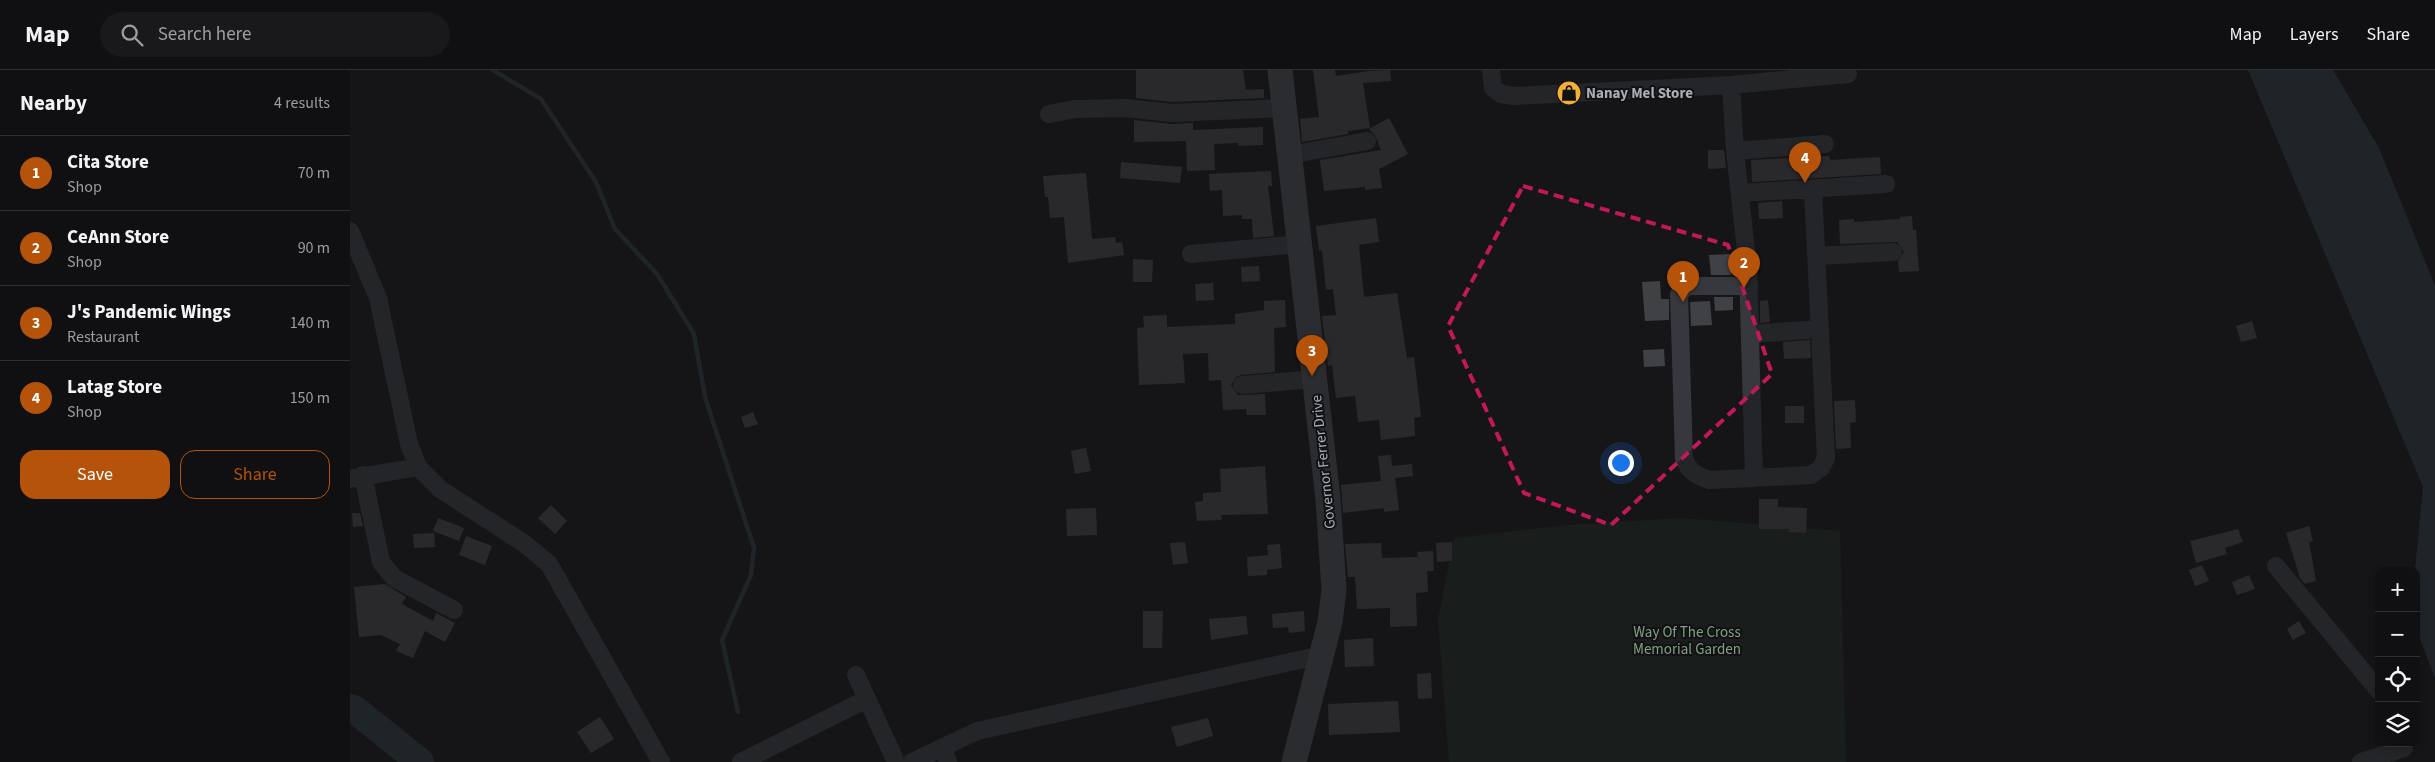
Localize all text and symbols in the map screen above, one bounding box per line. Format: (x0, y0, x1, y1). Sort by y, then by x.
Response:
search box (100, 12, 450, 57)
text: Map (25, 17, 70, 52)
icon: search (118, 21, 146, 49)
text: Search here (158, 21, 251, 48)
text: Map (2230, 22, 2262, 47)
text: Layers (2290, 22, 2339, 47)
text: Share (2367, 22, 2410, 47)
shop icon: Nanay Mel Store (1556, 80, 1582, 106)
place label: Nanay Mel Store (1586, 83, 1693, 104)
text: Nearby (20, 88, 87, 118)
text: 4 results (274, 92, 330, 114)
pin: 4 (1789, 142, 1821, 183)
text: Cita Store (67, 149, 149, 176)
text: 1 (32, 162, 40, 184)
text: 70 m (298, 162, 330, 184)
text: Shop (67, 176, 102, 198)
text: CeAnn Store (67, 224, 169, 251)
text: 2 (32, 237, 40, 259)
text: 90 m (298, 237, 330, 259)
pin: 2 (1728, 247, 1760, 288)
text: Shop (67, 251, 102, 273)
pin: 1 (1667, 261, 1699, 302)
text: J's Pandemic Wings (67, 299, 231, 326)
text: 3 (32, 312, 40, 334)
text: 140 m (290, 312, 330, 334)
text: Restaurant (67, 326, 140, 348)
pin: 3 (1296, 335, 1328, 376)
text: Latag Store (67, 374, 162, 401)
text: 4 (32, 387, 40, 409)
text: 150 m (290, 387, 330, 409)
street label: Governor Ferrer Drive (1306, 394, 1341, 530)
text: Shop (67, 401, 102, 423)
button: Save (20, 450, 170, 499)
button: Share (180, 450, 330, 499)
your location (1608, 450, 1634, 476)
map controls (2375, 567, 2420, 747)
button: + (2375, 567, 2420, 612)
button: − (2375, 612, 2420, 657)
park label: Way Of The Cross Memorial Garden (1633, 622, 1741, 660)
button: locate (2375, 657, 2420, 702)
button: layers (2375, 702, 2420, 747)

